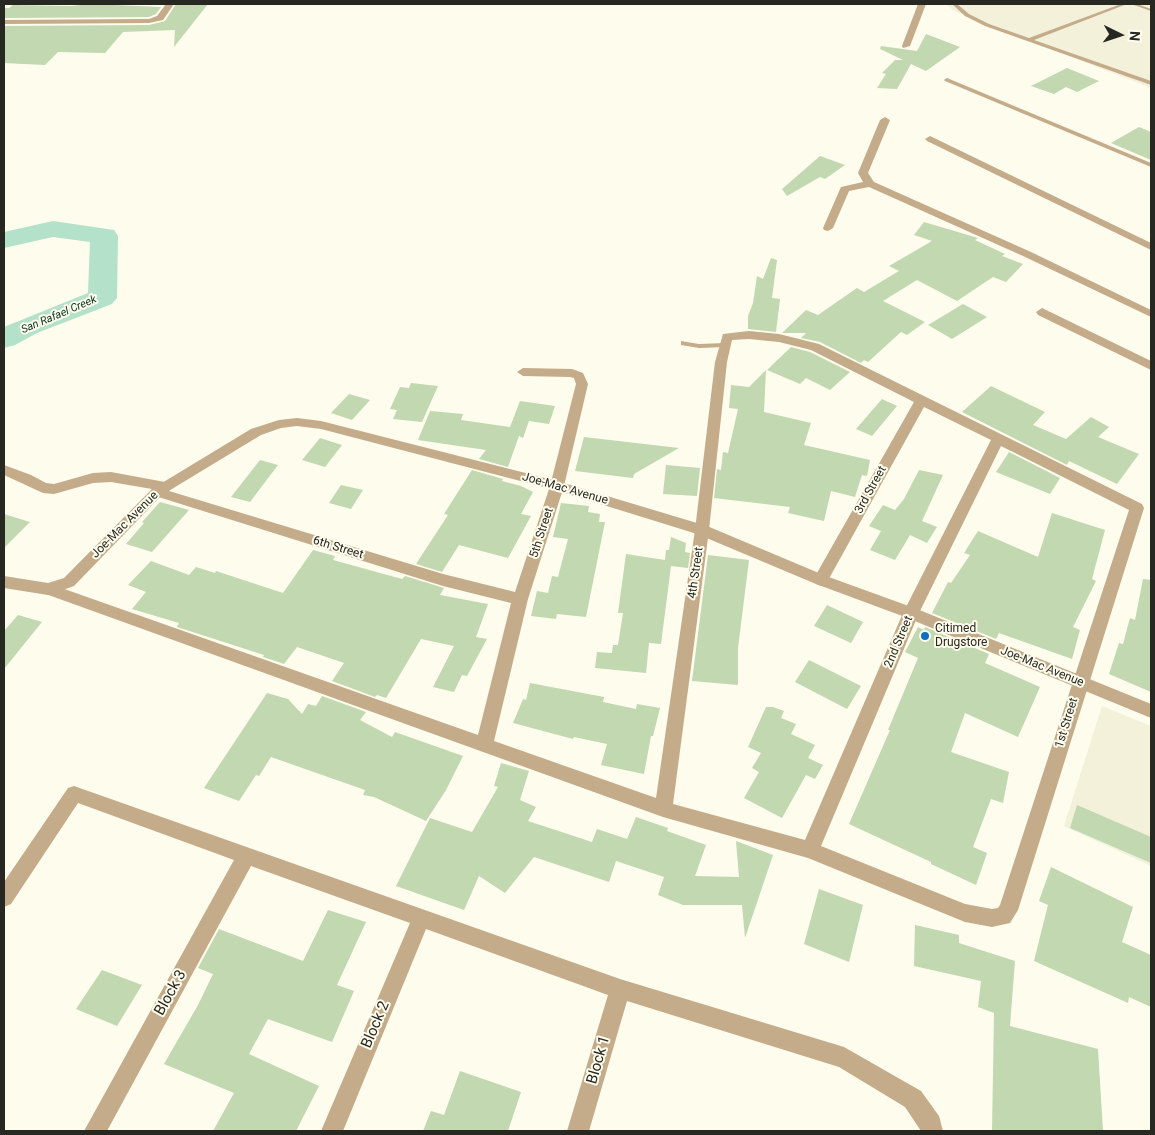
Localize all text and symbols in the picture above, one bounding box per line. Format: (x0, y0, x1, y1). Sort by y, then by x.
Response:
north arrow (1095, 10, 1145, 60)
text: N (1127, 31, 1143, 42)
water label: San Rafael Creek (19, 293, 99, 337)
street label: 3rd Street (852, 464, 890, 516)
street label: Joe-Mac Avenue (520, 470, 610, 508)
street label: Joe-Mac Avenue (89, 489, 161, 561)
street label: 5th Street (527, 506, 557, 560)
street label: 6th Street (311, 534, 365, 562)
street label: 4th Street (685, 546, 707, 600)
street label: 2nd Street (882, 614, 916, 670)
place label: Citimed Drugstore (935, 622, 987, 650)
marker: Citimed Drugstore (919, 630, 931, 642)
street label: Joe-Mac Avenue (998, 644, 1086, 690)
street label: 1st Street (1053, 696, 1081, 750)
street label: Block 3 (151, 967, 191, 1019)
street label: Block 2 (358, 999, 394, 1051)
street label: Block 1 (584, 1034, 614, 1086)

